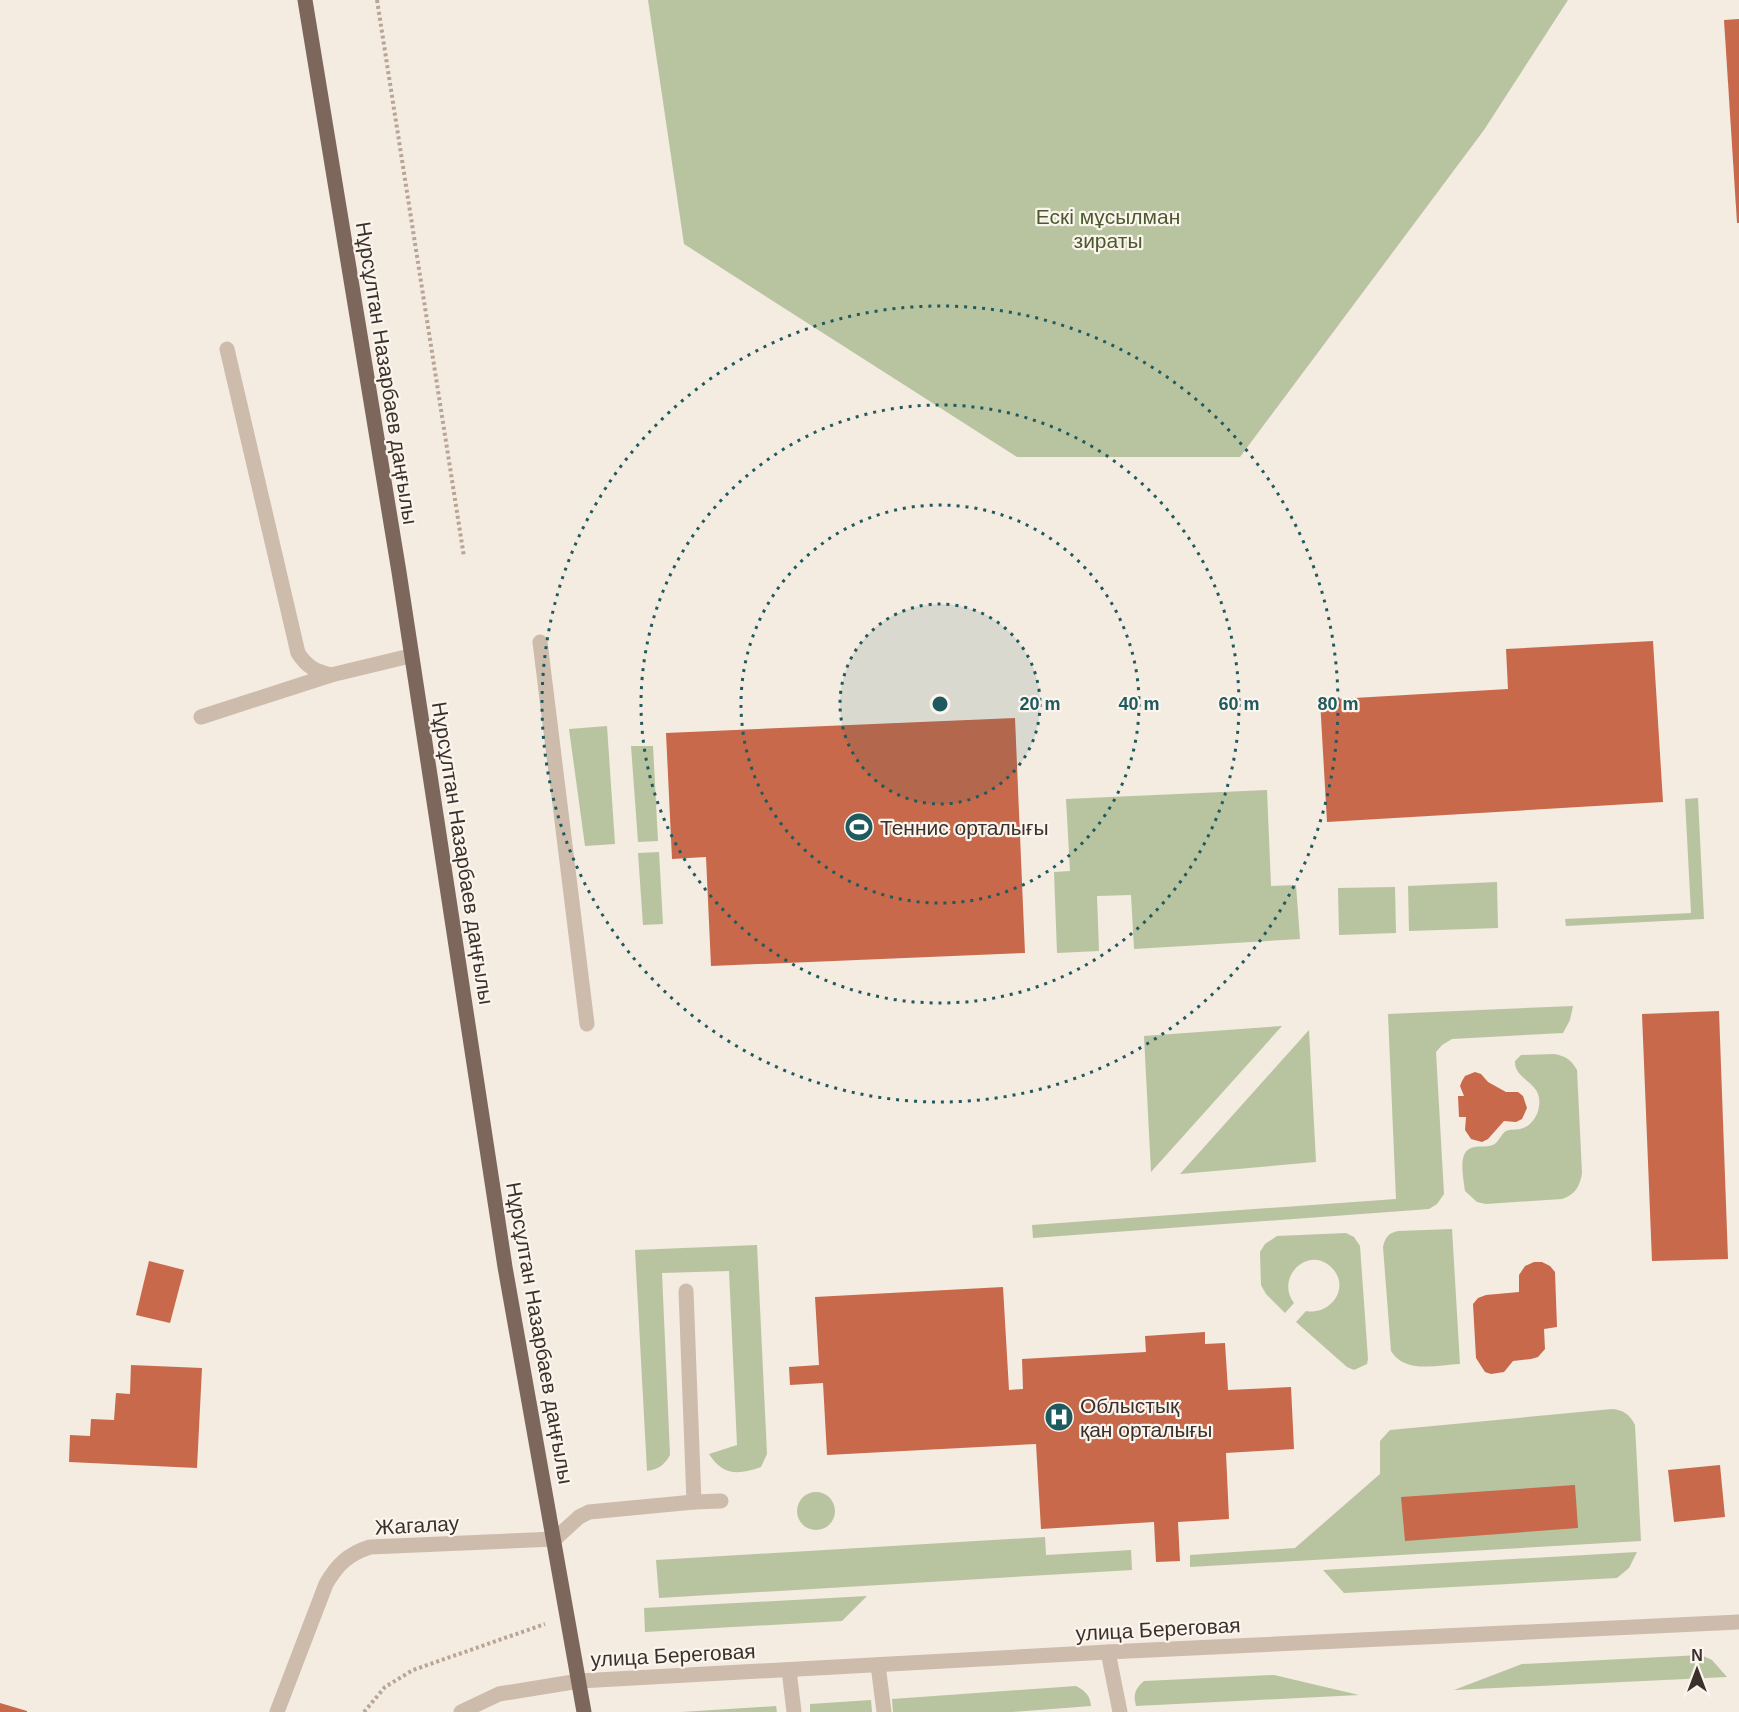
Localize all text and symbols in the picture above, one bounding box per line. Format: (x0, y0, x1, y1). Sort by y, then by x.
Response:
park label: Ескі мұсылман зираты (1036, 205, 1180, 252)
street label: Нұрсұлтан Назарбаев даңғылы (352, 220, 422, 526)
centre of rings (930, 694, 950, 714)
text: 20 m (1019, 694, 1061, 714)
text: 40 m (1118, 694, 1160, 714)
text: 60 m (1218, 694, 1260, 714)
text: 80 m (1317, 694, 1359, 714)
street label: Нұрсұлтан Назарбаев даңғылы (428, 700, 498, 1006)
sports icon: Теннис орталығы (843, 811, 875, 843)
place label: Теннис орталығы (880, 816, 1049, 839)
street label: Нұрсұлтан Назарбаев даңғылы (502, 1180, 578, 1486)
place label: Облыстық қан орталығы (1080, 1394, 1212, 1441)
hospital icon: Облыстық қан орталығы (1043, 1401, 1075, 1433)
street label: Жагалау (374, 1511, 460, 1539)
street label: улица Береговая (1075, 1613, 1241, 1645)
street label: улица Береговая (590, 1639, 756, 1671)
north arrow (1667, 1640, 1727, 1700)
text: N (1691, 1647, 1703, 1664)

